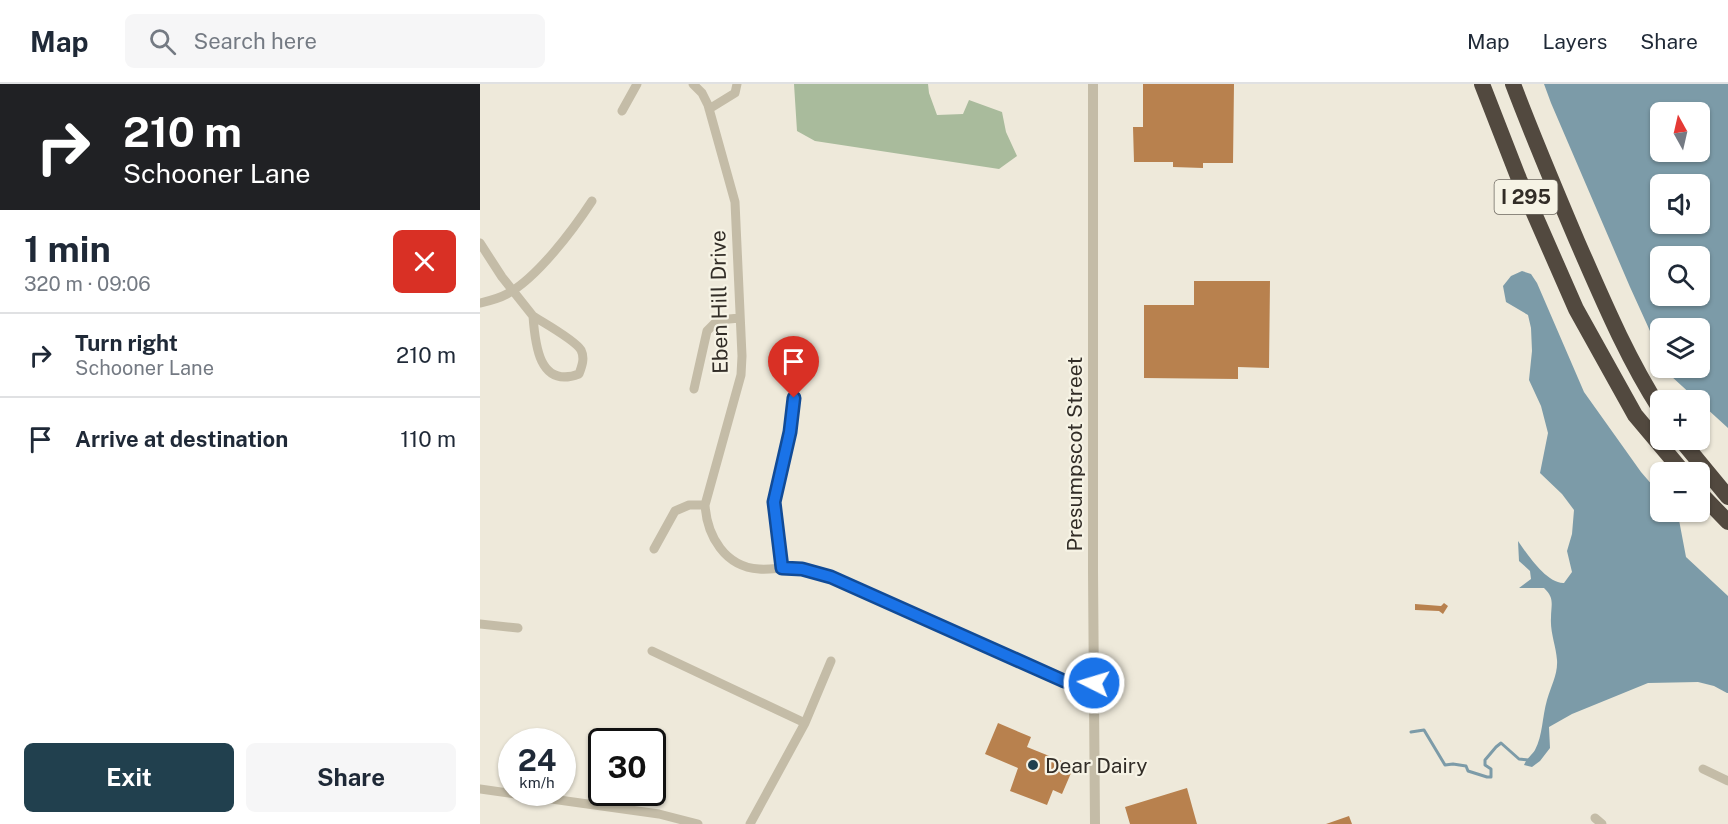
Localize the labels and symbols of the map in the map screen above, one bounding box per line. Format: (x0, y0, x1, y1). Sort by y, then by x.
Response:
north arrow (1650, 102, 1710, 162)
road number: I 295 (1494, 180, 1558, 214)
street label: Eben Hill Drive (705, 230, 733, 374)
pin (768, 336, 819, 398)
street label: Presumpscot Street (1062, 357, 1087, 551)
position arrow (1062, 651, 1126, 715)
speed limit sign: 30 (588, 728, 666, 806)
place label: Dear Dairy (1045, 753, 1148, 778)
marker: Dear Dairy (1026, 758, 1040, 772)

